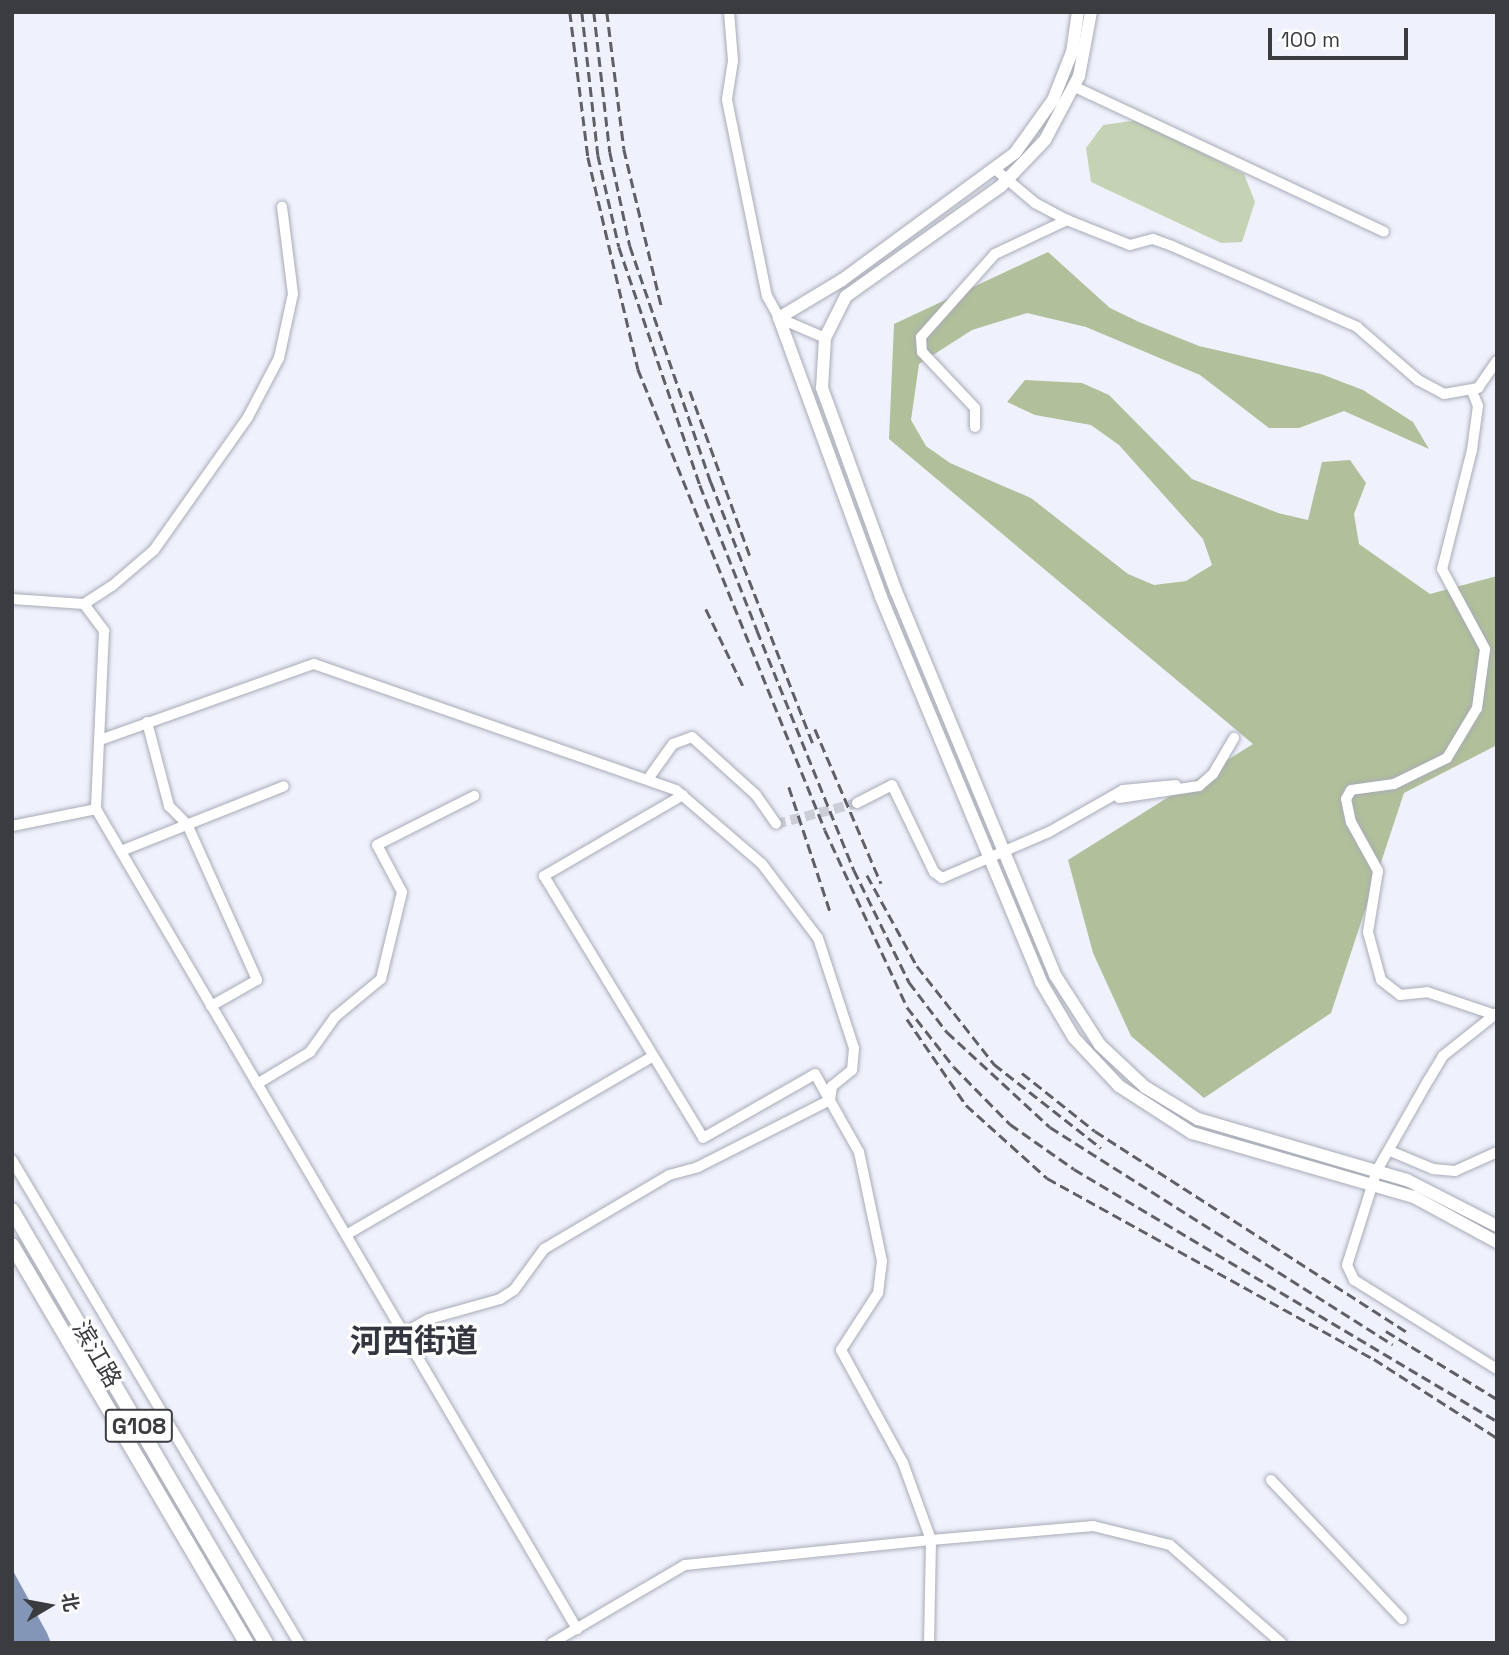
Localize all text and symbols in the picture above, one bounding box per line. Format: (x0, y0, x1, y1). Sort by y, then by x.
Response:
scale bar (1271, 14, 1411, 58)
text: 100 m (1281, 26, 1340, 53)
street label: 滨江路 (67, 1316, 127, 1392)
district label: 河西街道 (350, 1322, 478, 1360)
road number: G108 (104, 1406, 174, 1446)
north arrow (14, 1571, 84, 1641)
text: 北 (56, 1591, 84, 1614)

